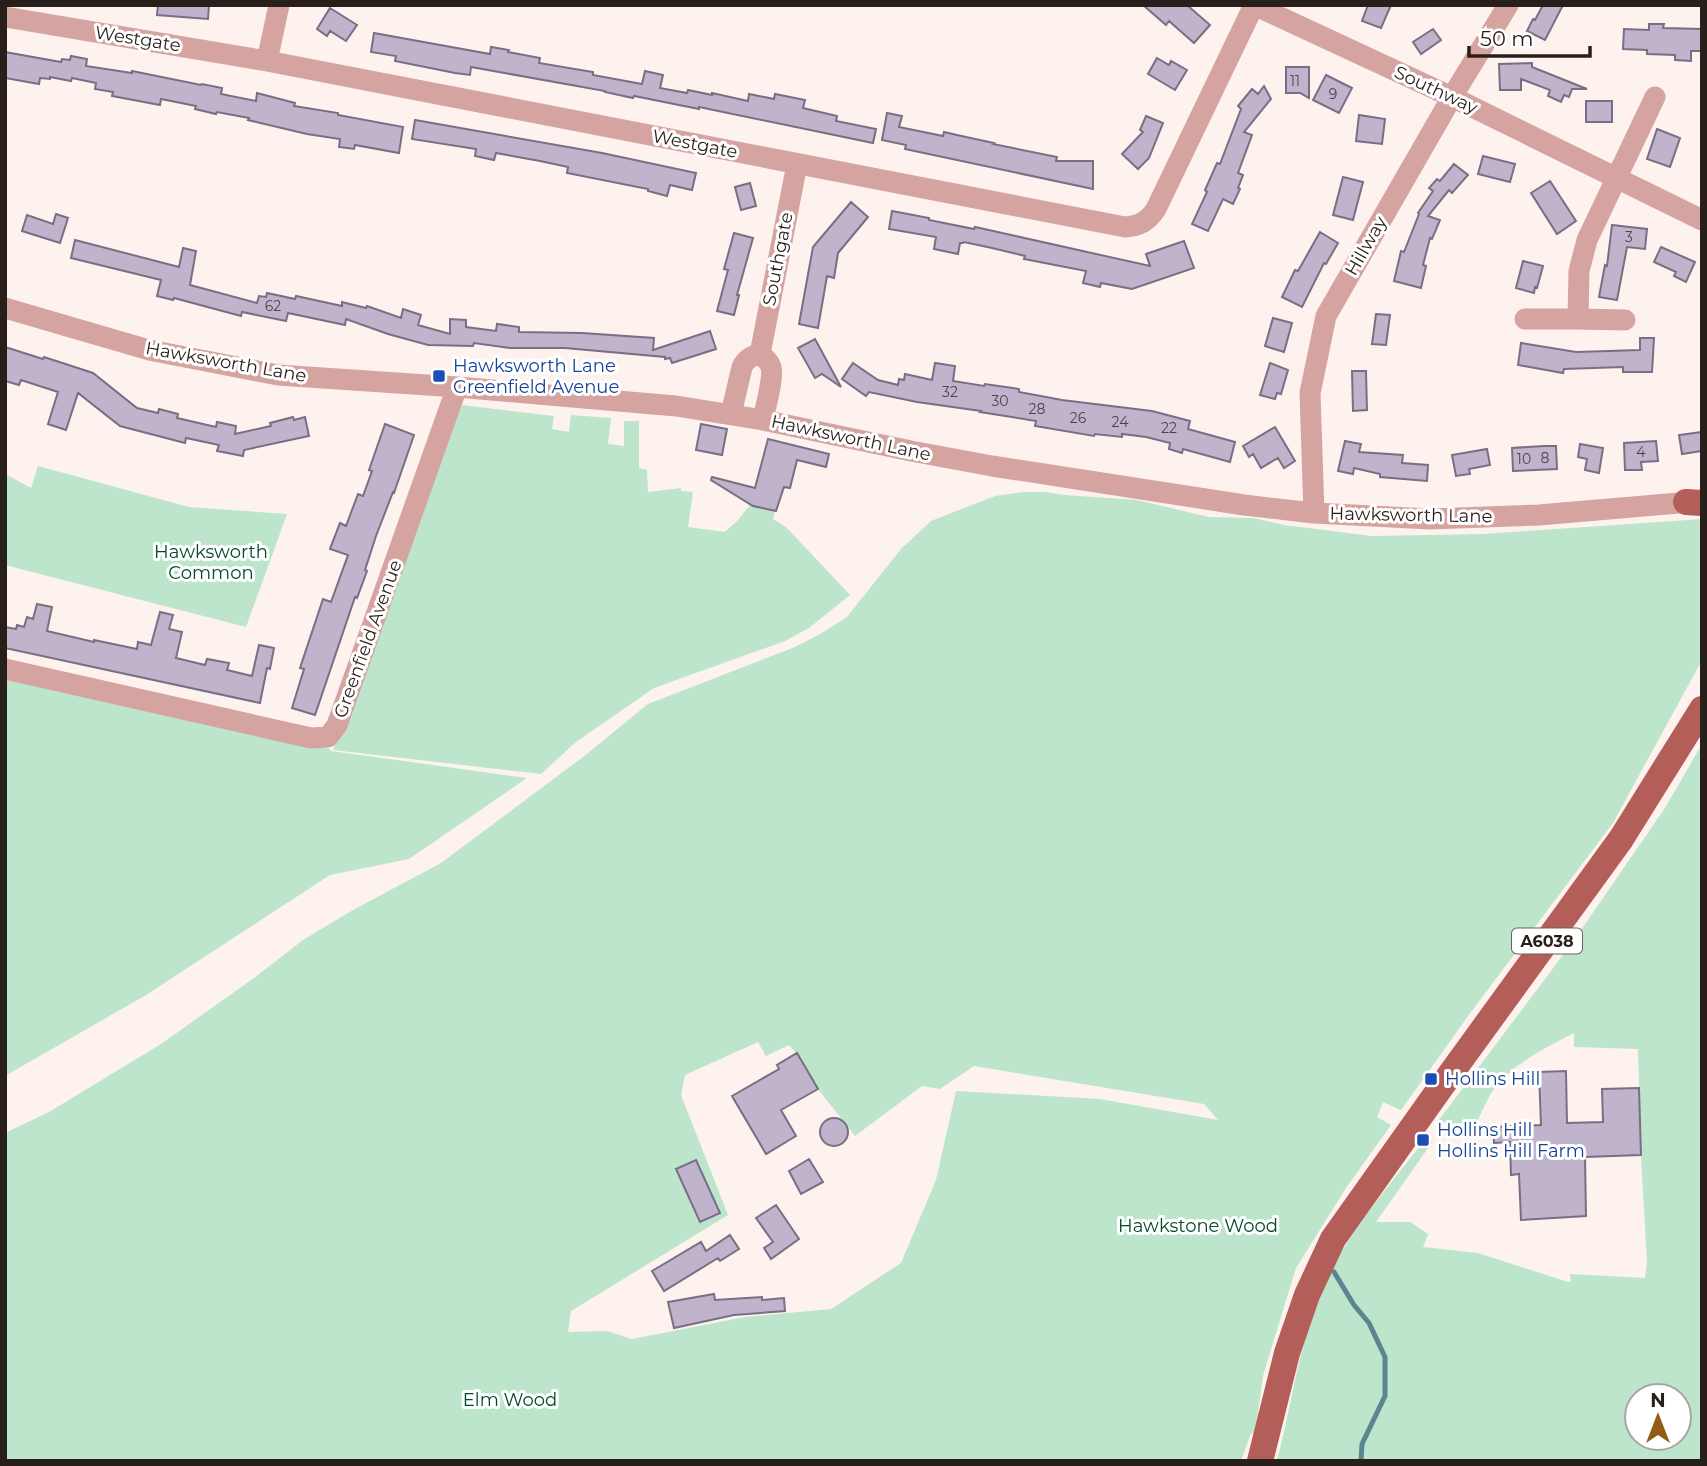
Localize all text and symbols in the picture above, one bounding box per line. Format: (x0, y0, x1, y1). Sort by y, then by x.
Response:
scale bar (1469, 14, 1590, 58)
street label: Westgate (94, 21, 183, 57)
text: 50 m (1480, 26, 1534, 51)
street label: Southway (1391, 61, 1481, 119)
house number: 11 (1290, 72, 1300, 90)
house number: 9 (1329, 85, 1337, 103)
street label: Westgate (650, 125, 740, 163)
street label: Southgate (758, 210, 798, 308)
street label: Hillway (1340, 212, 1392, 280)
house number: 3 (1625, 228, 1633, 246)
house number: 62 (265, 297, 281, 315)
street label: Hawksworth Lane (144, 337, 308, 387)
place label: Hawksworth Lane Greenfield Avenue (453, 355, 619, 398)
marker: Hawksworth Lane Greenfield Avenue (431, 368, 447, 384)
house number: 32 (942, 383, 958, 401)
house number: 30 (991, 392, 1009, 410)
house number: 28 (1029, 400, 1046, 418)
house number: 26 (1070, 409, 1087, 427)
street label: Hawksworth Lane (769, 410, 933, 466)
house number: 24 (1112, 413, 1129, 431)
house number: 22 (1161, 419, 1177, 437)
house number: 4 (1636, 443, 1646, 461)
house number: 8 (1541, 449, 1550, 467)
house number: 10 (1517, 450, 1531, 468)
street label: Hawksworth Lane (1329, 503, 1493, 527)
park label: Hawksworth Common (154, 541, 268, 584)
street label: Greenfield Avenue (329, 557, 407, 721)
road number: A6038 (1512, 928, 1582, 953)
place label: Hollins Hill (1445, 1068, 1540, 1090)
marker: Hollins Hill (1423, 1071, 1439, 1087)
place label: Hollins Hill Hollins Hill Farm (1437, 1119, 1585, 1162)
marker: Hollins Hill Hollins Hill Farm (1415, 1132, 1431, 1148)
park label: Hawkstone Wood (1118, 1215, 1278, 1237)
north arrow (1623, 1382, 1693, 1452)
park label: Elm Wood (463, 1389, 557, 1411)
text: N (1650, 1389, 1666, 1412)

